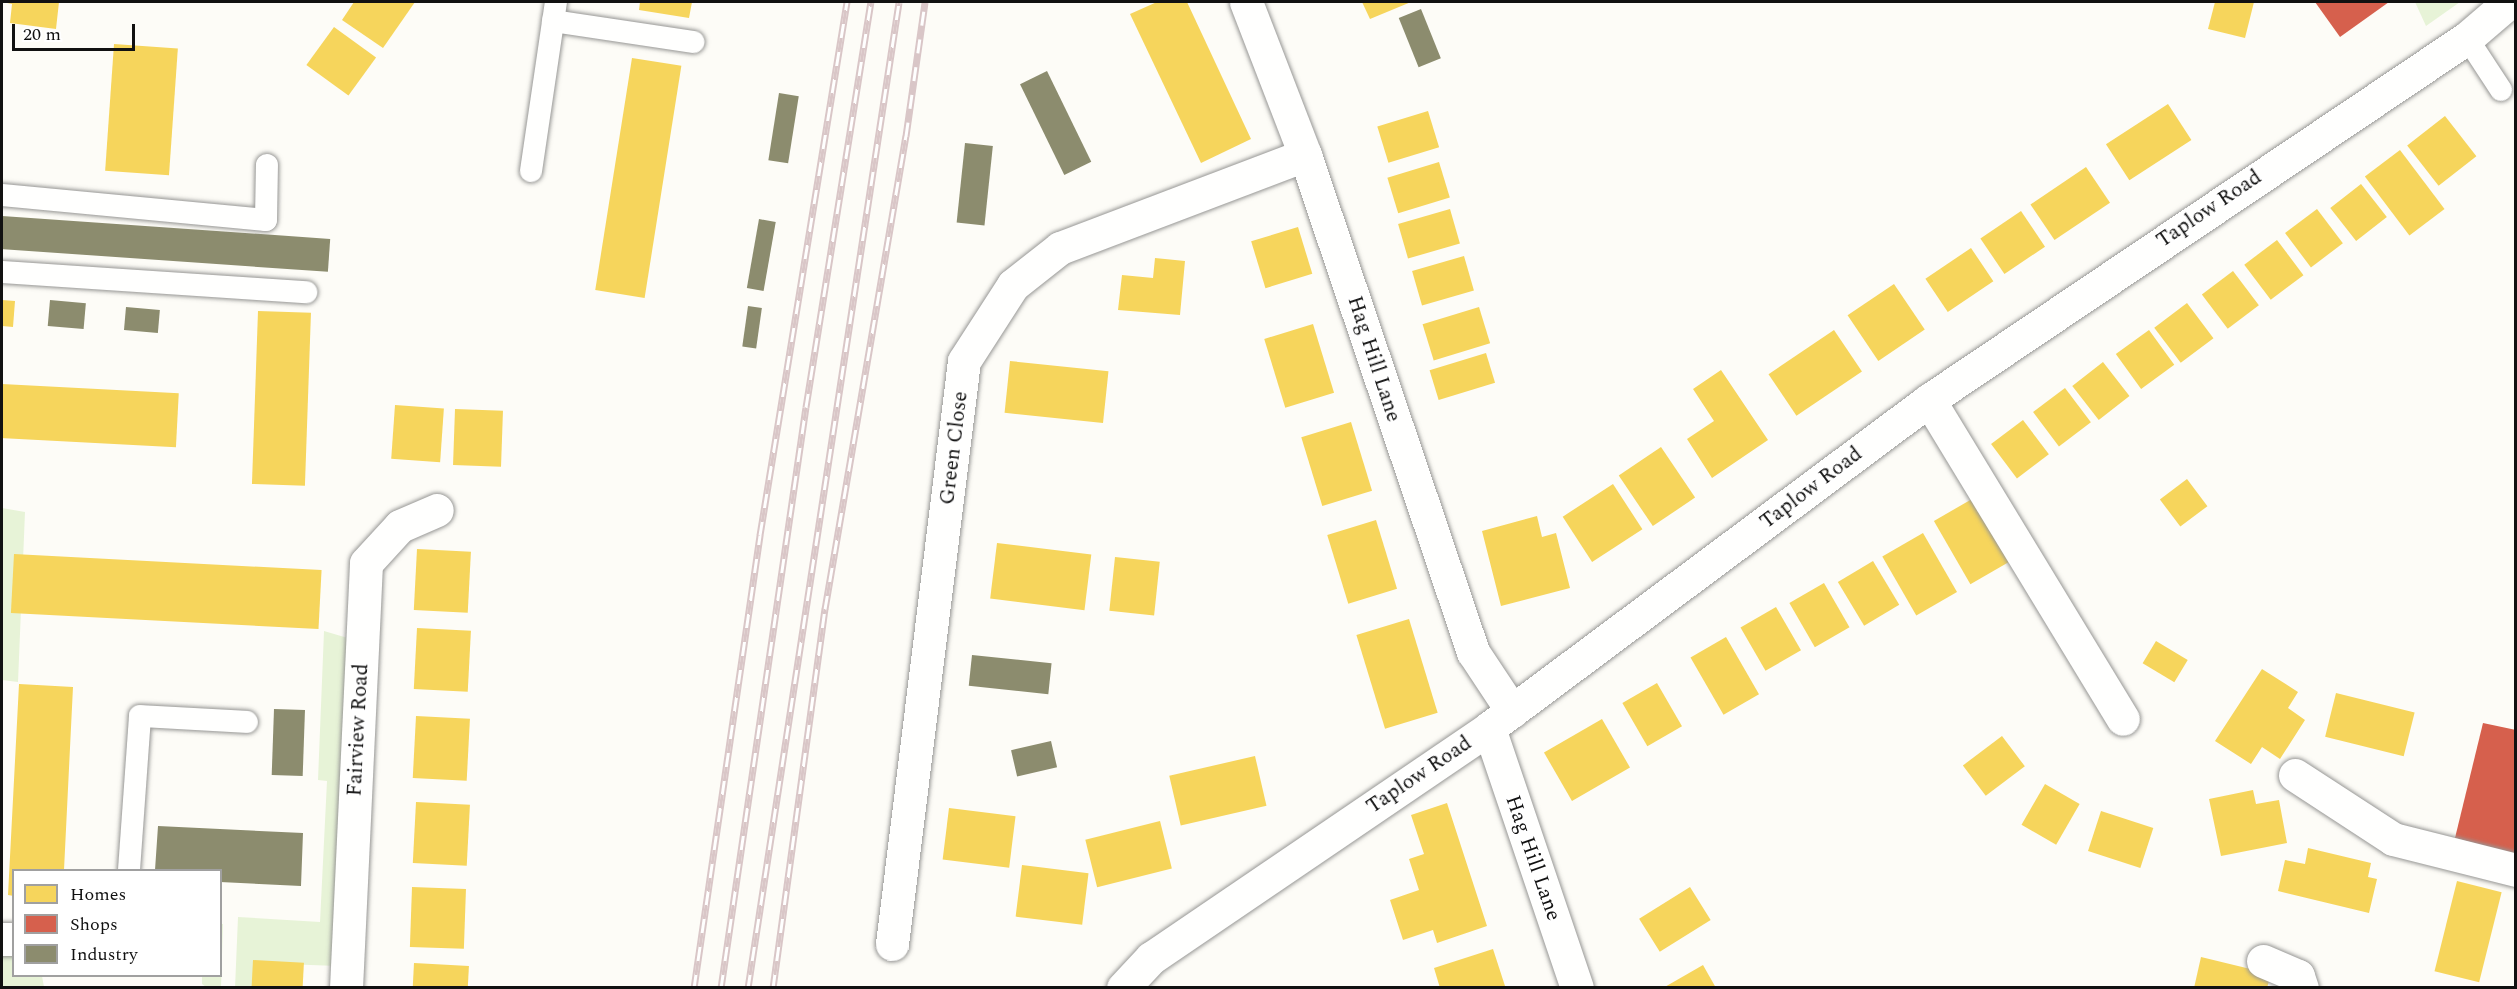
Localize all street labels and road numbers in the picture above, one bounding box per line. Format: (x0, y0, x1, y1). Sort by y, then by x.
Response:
street label: Taplow Road (2152, 165, 2266, 253)
street label: Hag Hill Lane (1342, 293, 1406, 425)
street label: Green Close (935, 390, 973, 506)
street label: Taplow Road (1755, 441, 1867, 535)
street label: Fairview Road (342, 663, 374, 797)
street label: Taplow Road (1362, 731, 1476, 819)
street label: Hag Hill Lane (1500, 792, 1566, 924)

